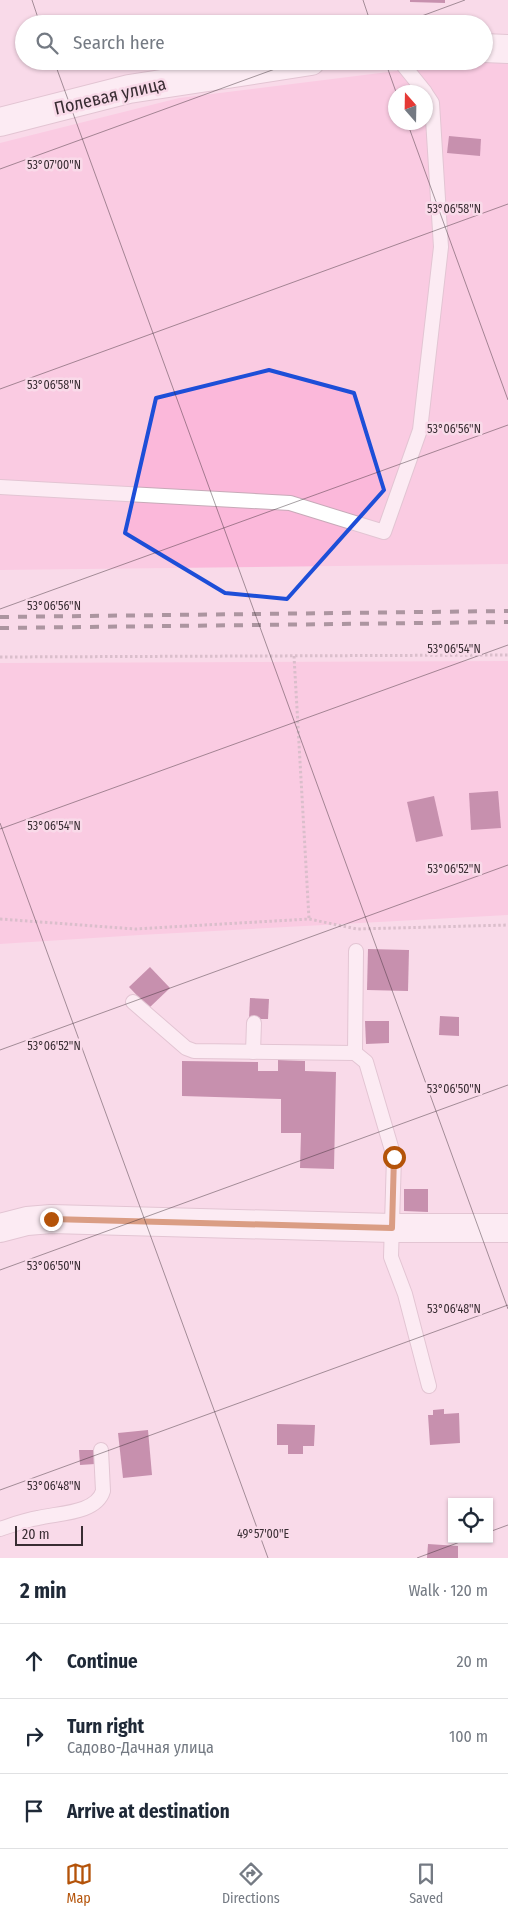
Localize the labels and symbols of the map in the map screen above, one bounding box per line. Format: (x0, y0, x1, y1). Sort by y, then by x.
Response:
street label: Полевая улица (52, 72, 168, 120)
north arrow (388, 85, 433, 130)
text: 53°07'00"N (27, 158, 81, 172)
text: 53°06'58"N (427, 202, 481, 216)
text: 53°06'58"N (27, 378, 81, 392)
text: 53°06'56"N (427, 422, 481, 436)
text: 53°06'56"N (27, 599, 81, 613)
text: 53°06'54"N (427, 642, 481, 656)
text: 53°06'54"N (27, 819, 81, 833)
text: 53°06'52"N (427, 862, 481, 876)
text: 53°06'52"N (27, 1039, 81, 1053)
text: 53°06'50"N (427, 1082, 481, 1096)
route start (383, 1146, 406, 1169)
route end (40, 1208, 63, 1231)
text: 53°06'50"N (27, 1259, 81, 1273)
text: 53°06'48"N (427, 1302, 481, 1316)
text: 53°06'48"N (27, 1479, 81, 1493)
scale bar (15, 1523, 82, 1546)
text: 49°57'00"E (237, 1527, 289, 1541)

